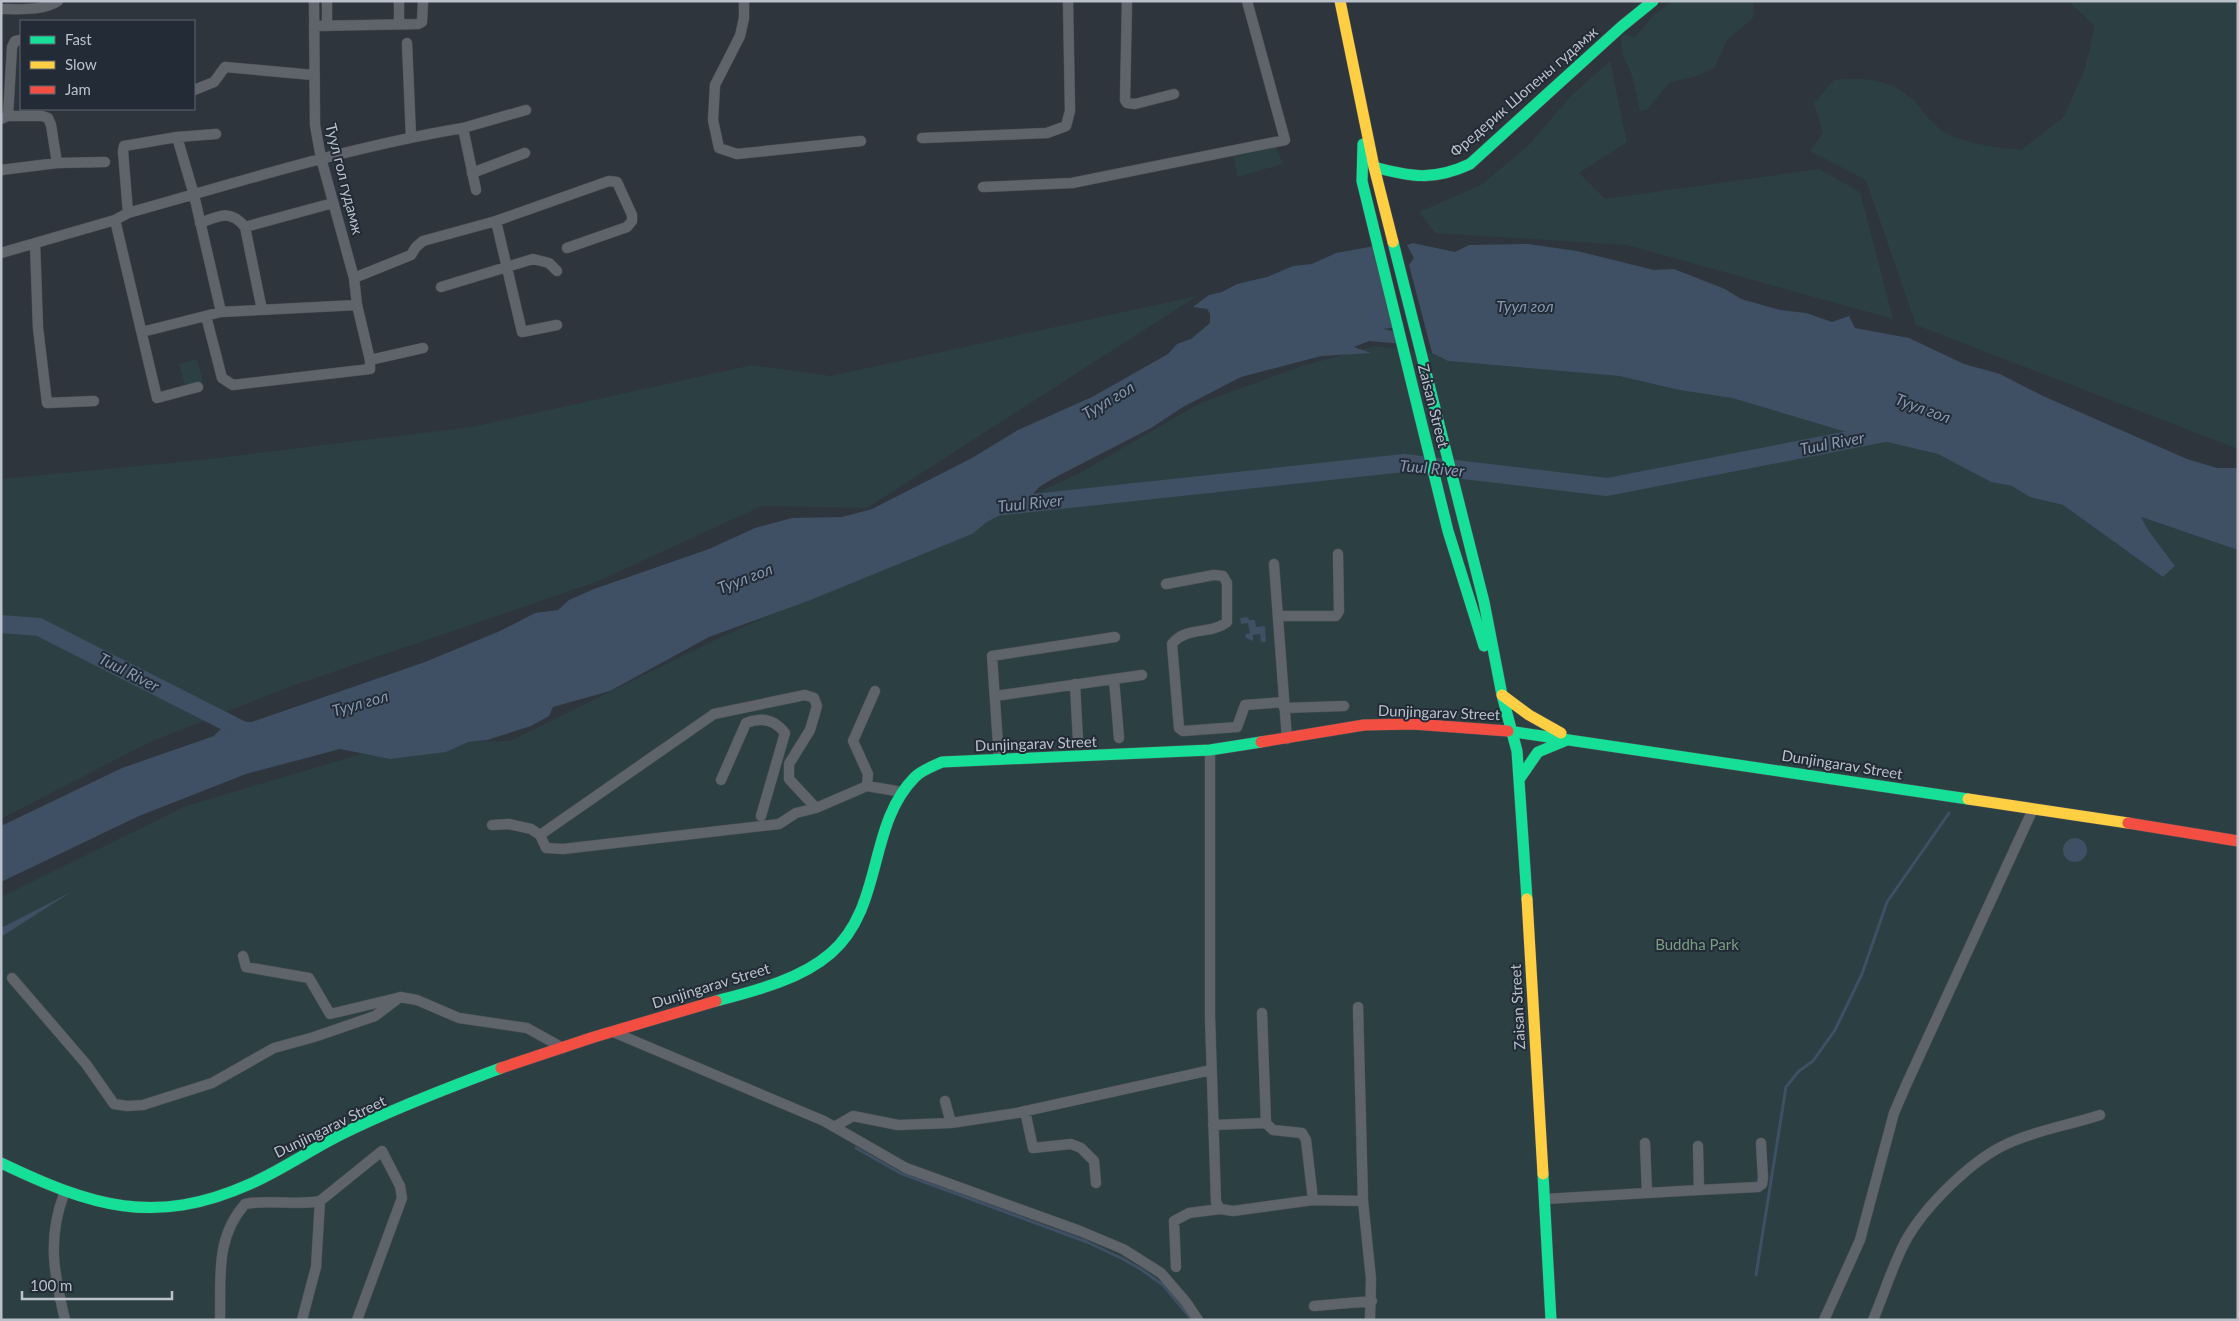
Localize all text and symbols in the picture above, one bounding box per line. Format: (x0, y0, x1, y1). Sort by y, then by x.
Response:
legend (20, 20, 195, 110)
street label: Фредерик Шопены гудамж (1446, 22, 1601, 160)
text: Fast (65, 30, 92, 48)
text: Slow (65, 55, 97, 73)
text: Jam (65, 80, 91, 98)
street label: Туул гол гудамж (322, 121, 368, 236)
water label: Туул гол (1496, 296, 1554, 315)
street label: Zaisan Street (1415, 362, 1453, 450)
water label: Туул гол (1078, 377, 1137, 423)
water label: Туул гол (1893, 389, 1953, 426)
water label: Tuul River (1798, 427, 1866, 458)
water label: Tuul River (1399, 455, 1466, 480)
water label: Tuul River (997, 490, 1064, 515)
water label: Туул гол (715, 558, 775, 597)
water label: Tuul River (96, 648, 163, 695)
water label: Туул гол (330, 685, 390, 720)
street label: Dunjingarav Street (1378, 701, 1501, 723)
street label: Dunjingarav Street (975, 732, 1098, 754)
street label: Dunjingarav Street (1780, 746, 1905, 783)
park label: Buddha Park (1655, 935, 1739, 953)
street label: Dunjingarav Street (650, 958, 772, 1012)
street label: Zaisan Street (1506, 963, 1528, 1050)
street label: Dunjingarav Street (271, 1091, 389, 1161)
scale bar (22, 1268, 172, 1300)
text: 100 m (30, 1276, 72, 1294)

